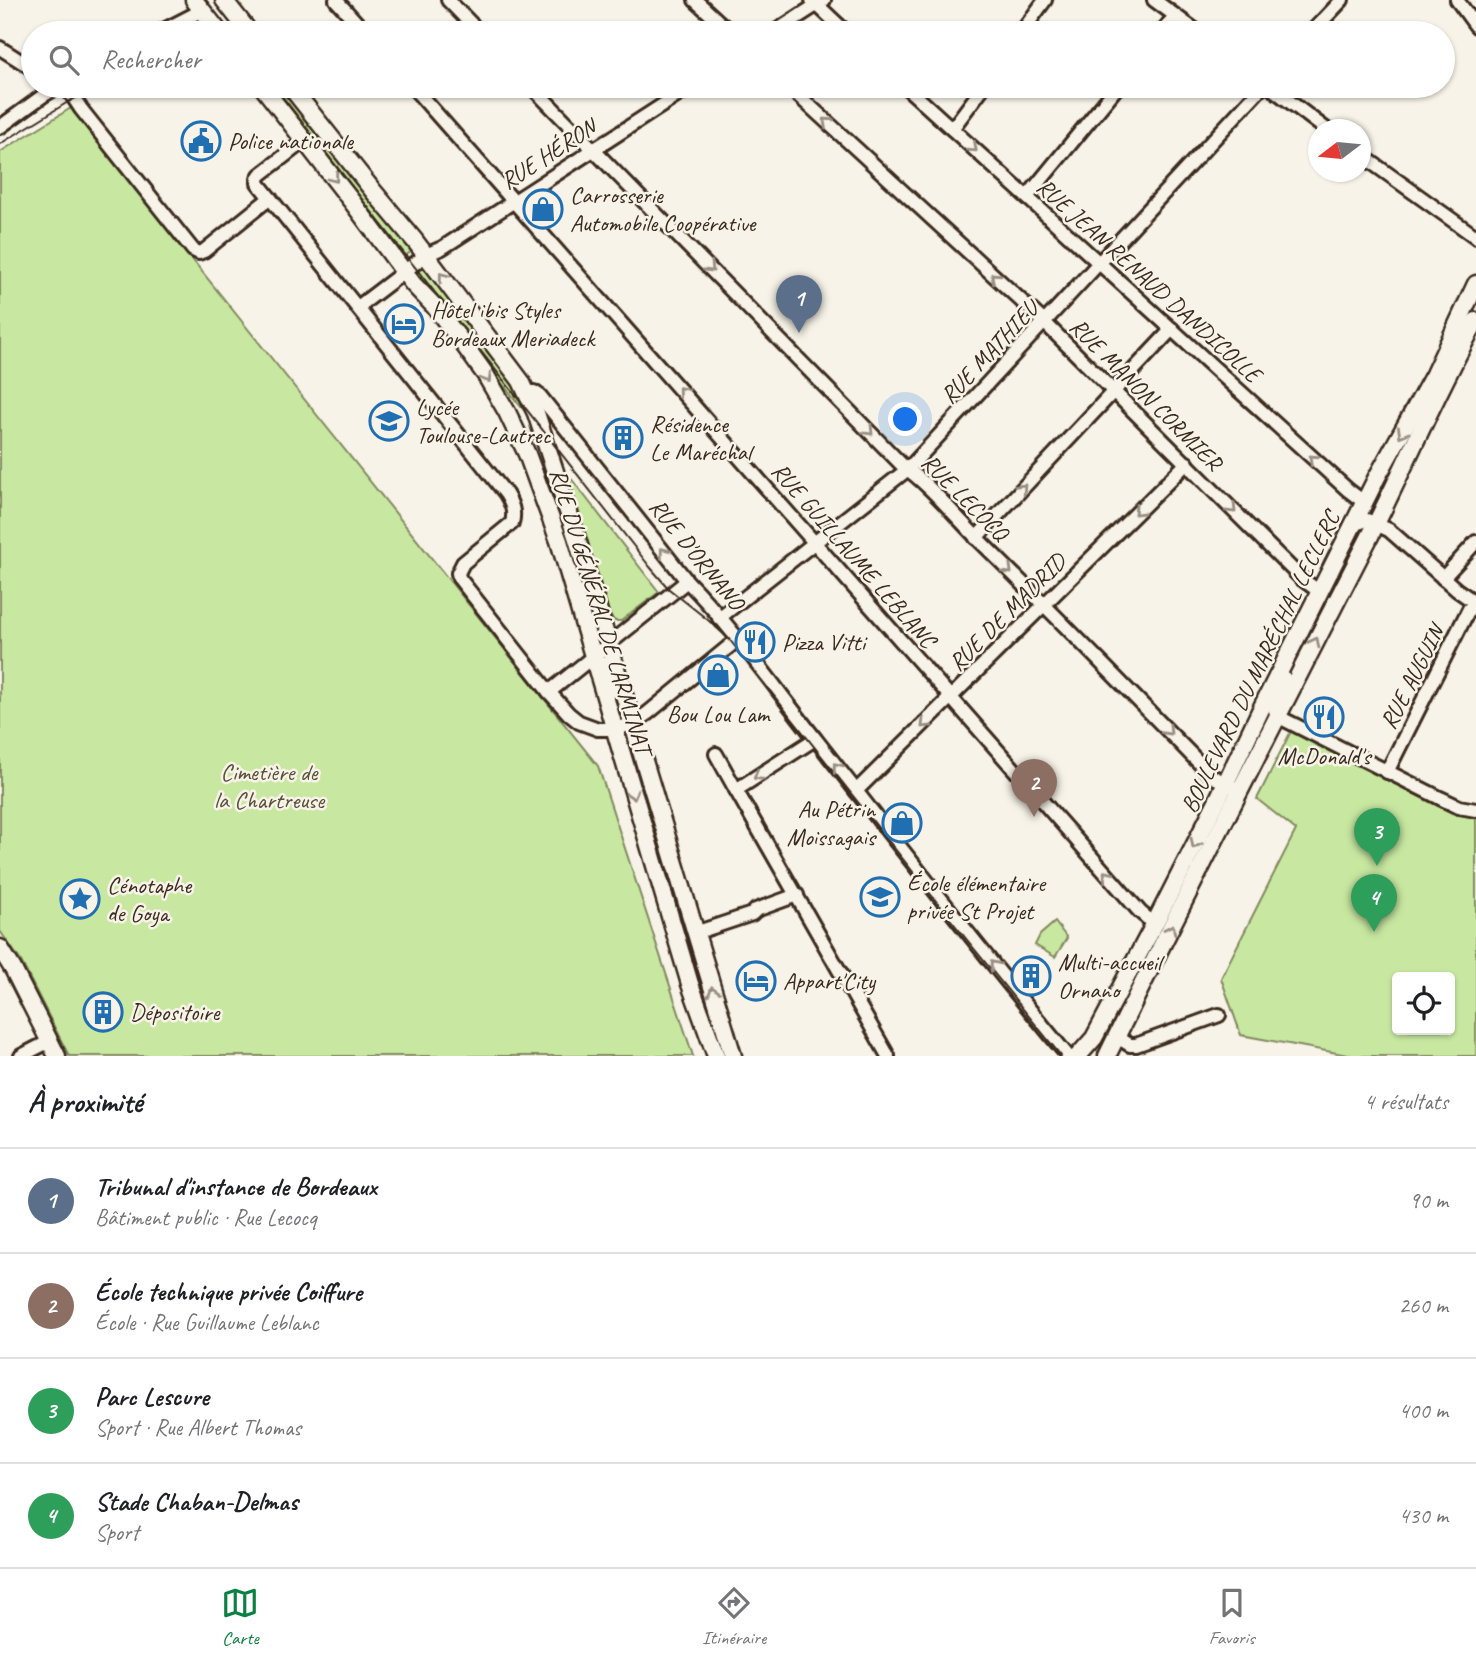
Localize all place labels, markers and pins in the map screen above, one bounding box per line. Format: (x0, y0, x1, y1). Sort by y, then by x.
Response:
public building icon: Police nationale (180, 120, 222, 162)
place label: Police nationale (228, 126, 355, 156)
place label: Carrosserie Automobile Coopérative (570, 180, 757, 238)
shop icon: Carrosserie Automobile Coopérative (522, 188, 564, 230)
pin: 1 (776, 275, 822, 333)
place label: Hôtel ibis Styles Bordeaux Meriadeck (431, 295, 596, 353)
hotel icon: Hôtel ibis Styles Bordeaux Meriadeck (383, 303, 425, 345)
place label: Lycée Toulouse-Lautrec (416, 392, 551, 450)
school or university icon: Lycée Toulouse-Lautrec (368, 400, 410, 442)
place label: Résidence Le Maréchal (650, 409, 755, 467)
building icon: Résidence Le Maréchal (602, 417, 644, 459)
restaurant icon: Pizza Vitti (734, 621, 776, 663)
place label: Pizza Vitti (782, 627, 868, 657)
shop icon: Bou Lou Lam (697, 654, 739, 696)
restaurant icon: McDonald's (1303, 696, 1345, 738)
place label: Bou Lou Lam (667, 699, 772, 729)
place label: McDonald's (1277, 741, 1373, 771)
pin: 2 (1011, 759, 1057, 817)
place label: Au Pétrin Moissagais (787, 794, 878, 852)
shop icon: Au Pétrin Moissagais (881, 802, 923, 844)
pin: 3 (1354, 808, 1400, 866)
place label: École élémentaire privée St Projet (907, 868, 1047, 926)
place label: Cénotaphe de Goya (107, 870, 193, 928)
pin: 4 (1351, 874, 1397, 932)
school or university icon: École élémentaire privée St Projet (859, 876, 901, 918)
place icon: Cénotaphe de Goya (59, 878, 101, 920)
place label: Multi-accueil Ornano (1058, 947, 1165, 1005)
building icon: Multi-accueil Ornano (1010, 955, 1052, 997)
hotel icon: Appart'City (735, 960, 777, 1002)
place label: Appart'City (783, 966, 877, 996)
building icon: Dépositoire (82, 991, 124, 1033)
place label: Dépositoire (130, 997, 221, 1027)

